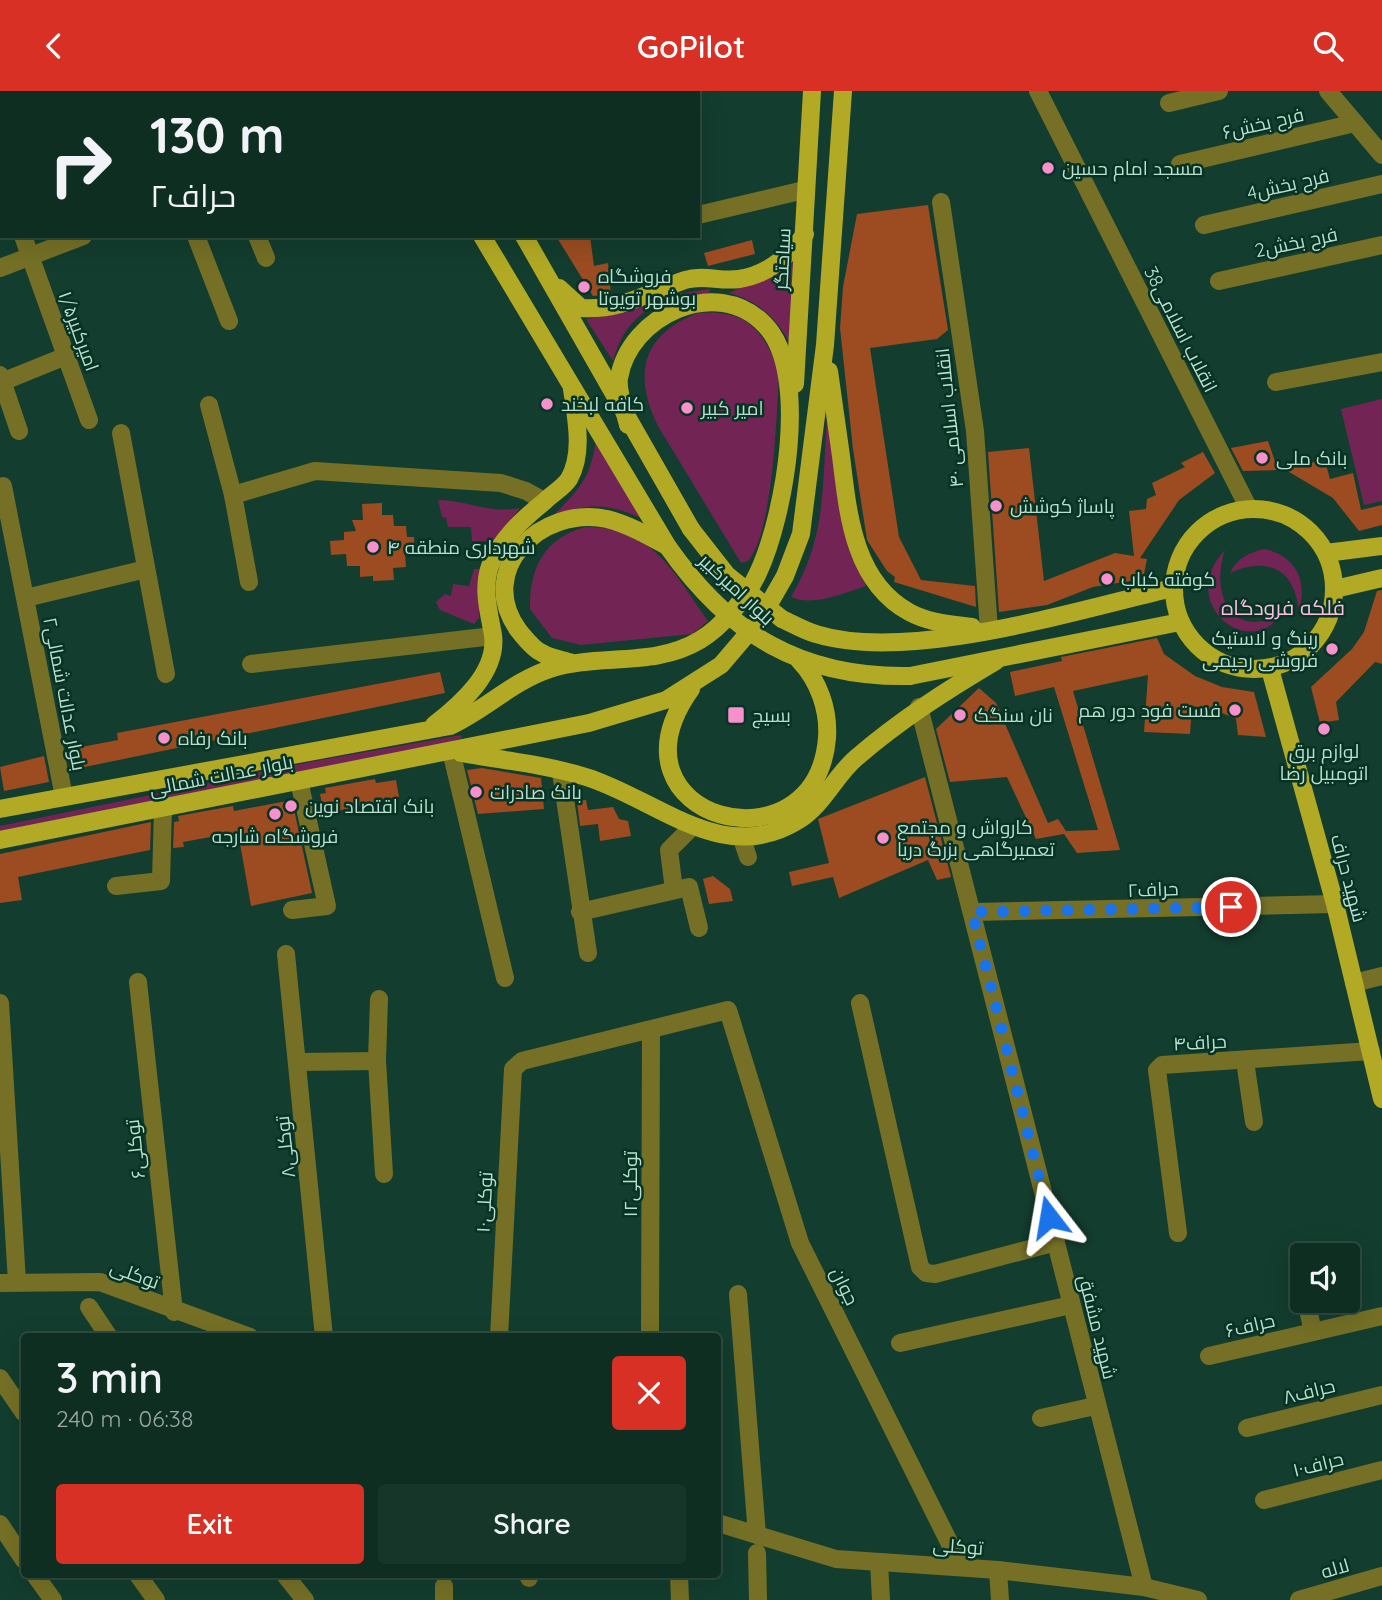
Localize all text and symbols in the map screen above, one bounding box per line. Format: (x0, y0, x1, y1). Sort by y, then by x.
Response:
text: GoPilot (637, 26, 745, 66)
icon: back (35, 27, 73, 65)
icon: search (1309, 27, 1347, 65)
street label: فرح بخش۶ (1220, 102, 1306, 146)
text: 130 m (150, 104, 284, 165)
icon: right (35, 119, 126, 210)
place label: مسجد امام حسین (1062, 156, 1203, 182)
marker: مسجد امام حسین (1040, 160, 1056, 176)
street label: 4فرح بخش (1245, 163, 1332, 207)
text: حراف۲ (150, 175, 236, 215)
street label: 2فرح بخش (1252, 222, 1340, 264)
street label: سیاحتگر (768, 227, 796, 292)
street label: 38انقلاب اسلامی (1139, 262, 1223, 396)
place label: فروشگاه بوشهر تویوتا (598, 264, 696, 310)
marker: فروشگاه بوشهر تویوتا (576, 279, 592, 295)
street label: امیرکبیر۱/۵ (53, 288, 105, 374)
street label: انقلاب اسلامی ۴۰ (930, 347, 968, 489)
place label: کافه لبخند (561, 392, 644, 416)
marker: کافه لبخند (539, 396, 555, 412)
place label: امیر کبیر (700, 396, 764, 420)
marker: امیر کبیر (679, 400, 695, 416)
place label: بانک ملی (1276, 446, 1347, 470)
marker: بانک ملی (1254, 450, 1270, 466)
place label: پاساژ کوشش (1010, 494, 1114, 519)
marker: پاساژ کوشش (988, 498, 1004, 514)
place label: شهرداری منطقه ۴ (387, 535, 535, 559)
marker: شهرداری منطقه ۴ (365, 539, 381, 555)
street label: بلوار امیرکبیر (694, 547, 780, 630)
place label: کوفته کباب (1121, 567, 1215, 591)
marker: کوفته کباب (1099, 571, 1115, 587)
district label: فلکه فرودگاه (1221, 594, 1345, 620)
street label: بلوار عدالت شمالی۲ (38, 615, 92, 773)
place label: رینگ و لاستیک فروشی رحیمی (1202, 626, 1318, 672)
marker: رینگ و لاستیک فروشی رحیمی (1324, 641, 1340, 657)
place label: فست فود دور هم (1078, 698, 1221, 724)
marker: فست فود دور هم (1227, 702, 1243, 718)
place label: بسیج (752, 703, 791, 729)
place label: نان سنگک (974, 703, 1053, 727)
marker: بسیج (726, 705, 746, 725)
marker: نان سنگک (952, 707, 968, 723)
marker: لوازم برق اتومبیل رضا (1316, 721, 1332, 737)
place label: بانک رفاه (178, 726, 248, 750)
marker: بانک رفاه (156, 730, 172, 746)
place label: لوازم برق اتومبیل رضا (1279, 739, 1369, 785)
street label: بلوار عدالت شمالی (147, 749, 295, 801)
place label: بانک صادرات (490, 780, 582, 804)
marker: بانک صادرات (468, 784, 484, 800)
place label: بانک اقتصاد نوین (305, 794, 434, 818)
marker: بانک اقتصاد نوین (283, 798, 299, 814)
marker: فروشگاه شارجه (267, 806, 283, 822)
place label: کارواش و مجتمع تعمیرگاهی بزرگ دریا (897, 815, 1055, 861)
place label: فروشگاه شارجه (212, 824, 338, 848)
marker: کارواش و مجتمع تعمیرگاهی بزرگ دریا (875, 830, 891, 846)
street label: شهید حراف (1326, 831, 1372, 925)
street label: حراف۲ (1127, 876, 1179, 902)
pin (1201, 877, 1261, 937)
icon: arrive (1212, 888, 1250, 926)
street label: حراف۴ (1173, 1029, 1227, 1055)
street label: توکلی۸ (270, 1115, 300, 1179)
street label: توکلی۶ (120, 1118, 150, 1180)
street label: توکلی۱۲ (618, 1151, 642, 1217)
street label: ۱۰توکلی (470, 1171, 498, 1233)
position arrow (1012, 1180, 1086, 1254)
map controls (1290, 1243, 1360, 1313)
button: sound (1290, 1243, 1360, 1313)
street label: توکلی (107, 1254, 163, 1294)
street label: جوان (826, 1263, 864, 1309)
street label: شهید مشفق (1072, 1272, 1123, 1382)
street label: حراف۶ (1223, 1308, 1277, 1342)
text: 3 min (56, 1351, 163, 1404)
button: close (612, 1356, 686, 1430)
street label: حراف۸ (1280, 1373, 1338, 1409)
text: 240 m · 06:38 (56, 1404, 193, 1433)
street label: حراف۱۰ (1290, 1446, 1346, 1482)
button: Exit (56, 1484, 364, 1564)
button: Share (378, 1484, 686, 1564)
street label: توکلی (932, 1532, 984, 1560)
street label: لاله (1318, 1553, 1352, 1583)

